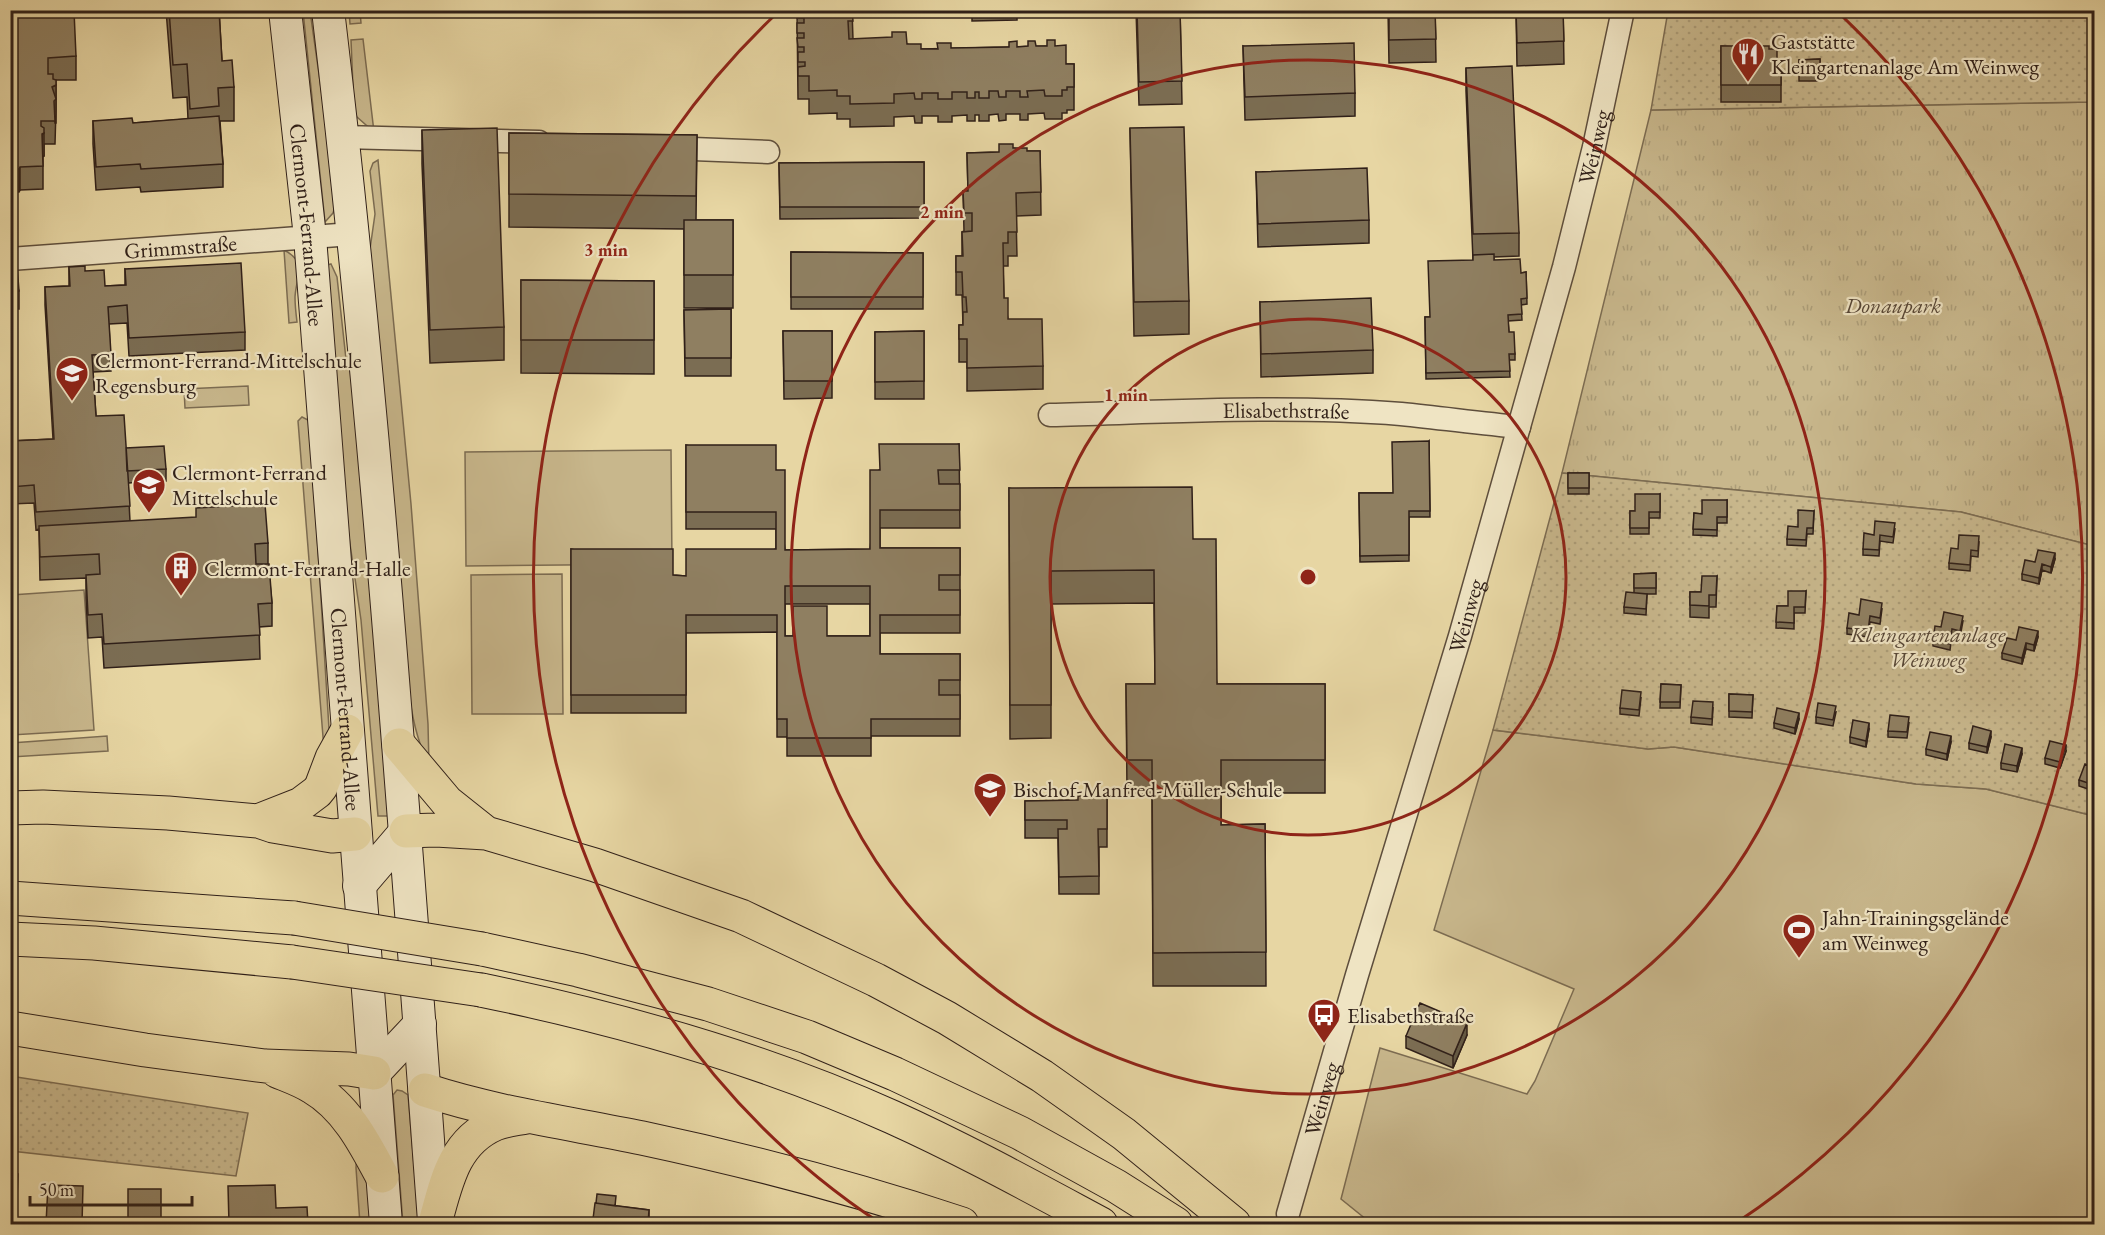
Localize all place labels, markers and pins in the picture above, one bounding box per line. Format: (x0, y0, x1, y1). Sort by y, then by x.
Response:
place label: Gaststätte Kleingartenanlage Am Weinweg (1771, 27, 2039, 81)
restaurant icon: Gaststätte Kleingartenanlage Am Weinweg (1730, 36, 1766, 83)
place label: Clermont-Ferrand-Mittelschule Regensburg (95, 346, 362, 400)
school or university icon: Clermont-Ferrand-Mittelschule Regensburg (54, 355, 90, 402)
place label: Clermont-Ferrand Mittelschule (172, 458, 328, 512)
school or university icon: Clermont-Ferrand Mittelschule (131, 467, 167, 514)
building icon: Clermont-Ferrand-Halle (163, 550, 199, 597)
place label: Clermont-Ferrand-Halle (204, 554, 411, 583)
centre of rings (1298, 567, 1318, 587)
school or university icon: Bischof-Manfred-Müller-Schule (972, 771, 1008, 818)
place label: Bischof-Manfred-Müller-Schule (1013, 775, 1283, 804)
place label: Jahn-Trainingsgelände am Weinweg (1820, 903, 2009, 957)
sports icon: Jahn-Trainingsgelände am Weinweg (1781, 912, 1817, 959)
bus stop icon: Elisabethstraße (1306, 997, 1342, 1044)
place label: Elisabethstraße (1347, 1001, 1474, 1030)

